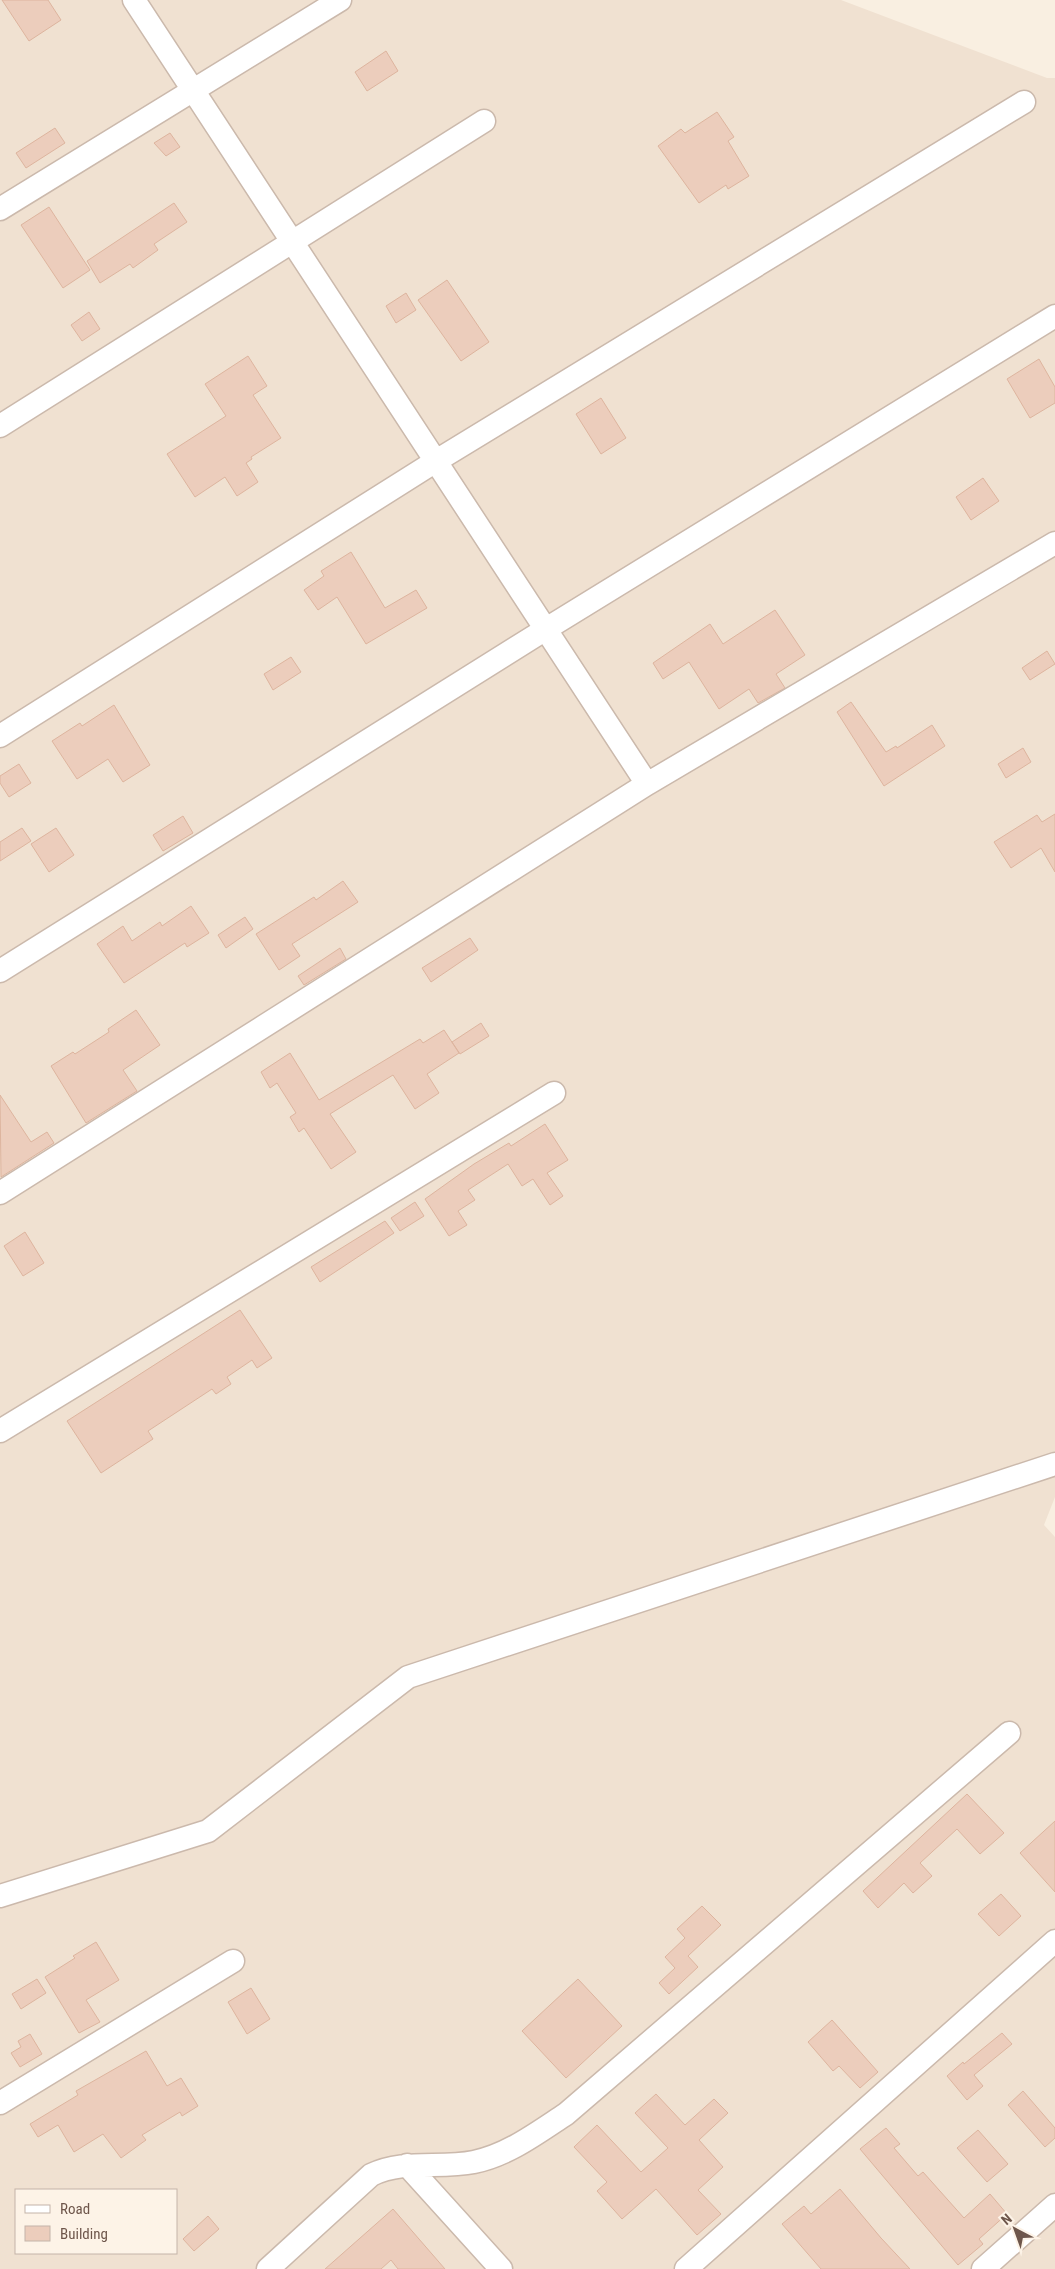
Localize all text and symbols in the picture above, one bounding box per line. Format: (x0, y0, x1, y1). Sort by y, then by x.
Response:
legend (15, 2189, 178, 2254)
text: Road (60, 2200, 90, 2218)
north arrow (990, 2204, 1040, 2254)
text: N (998, 2210, 1015, 2228)
text: Building (60, 2225, 108, 2243)

